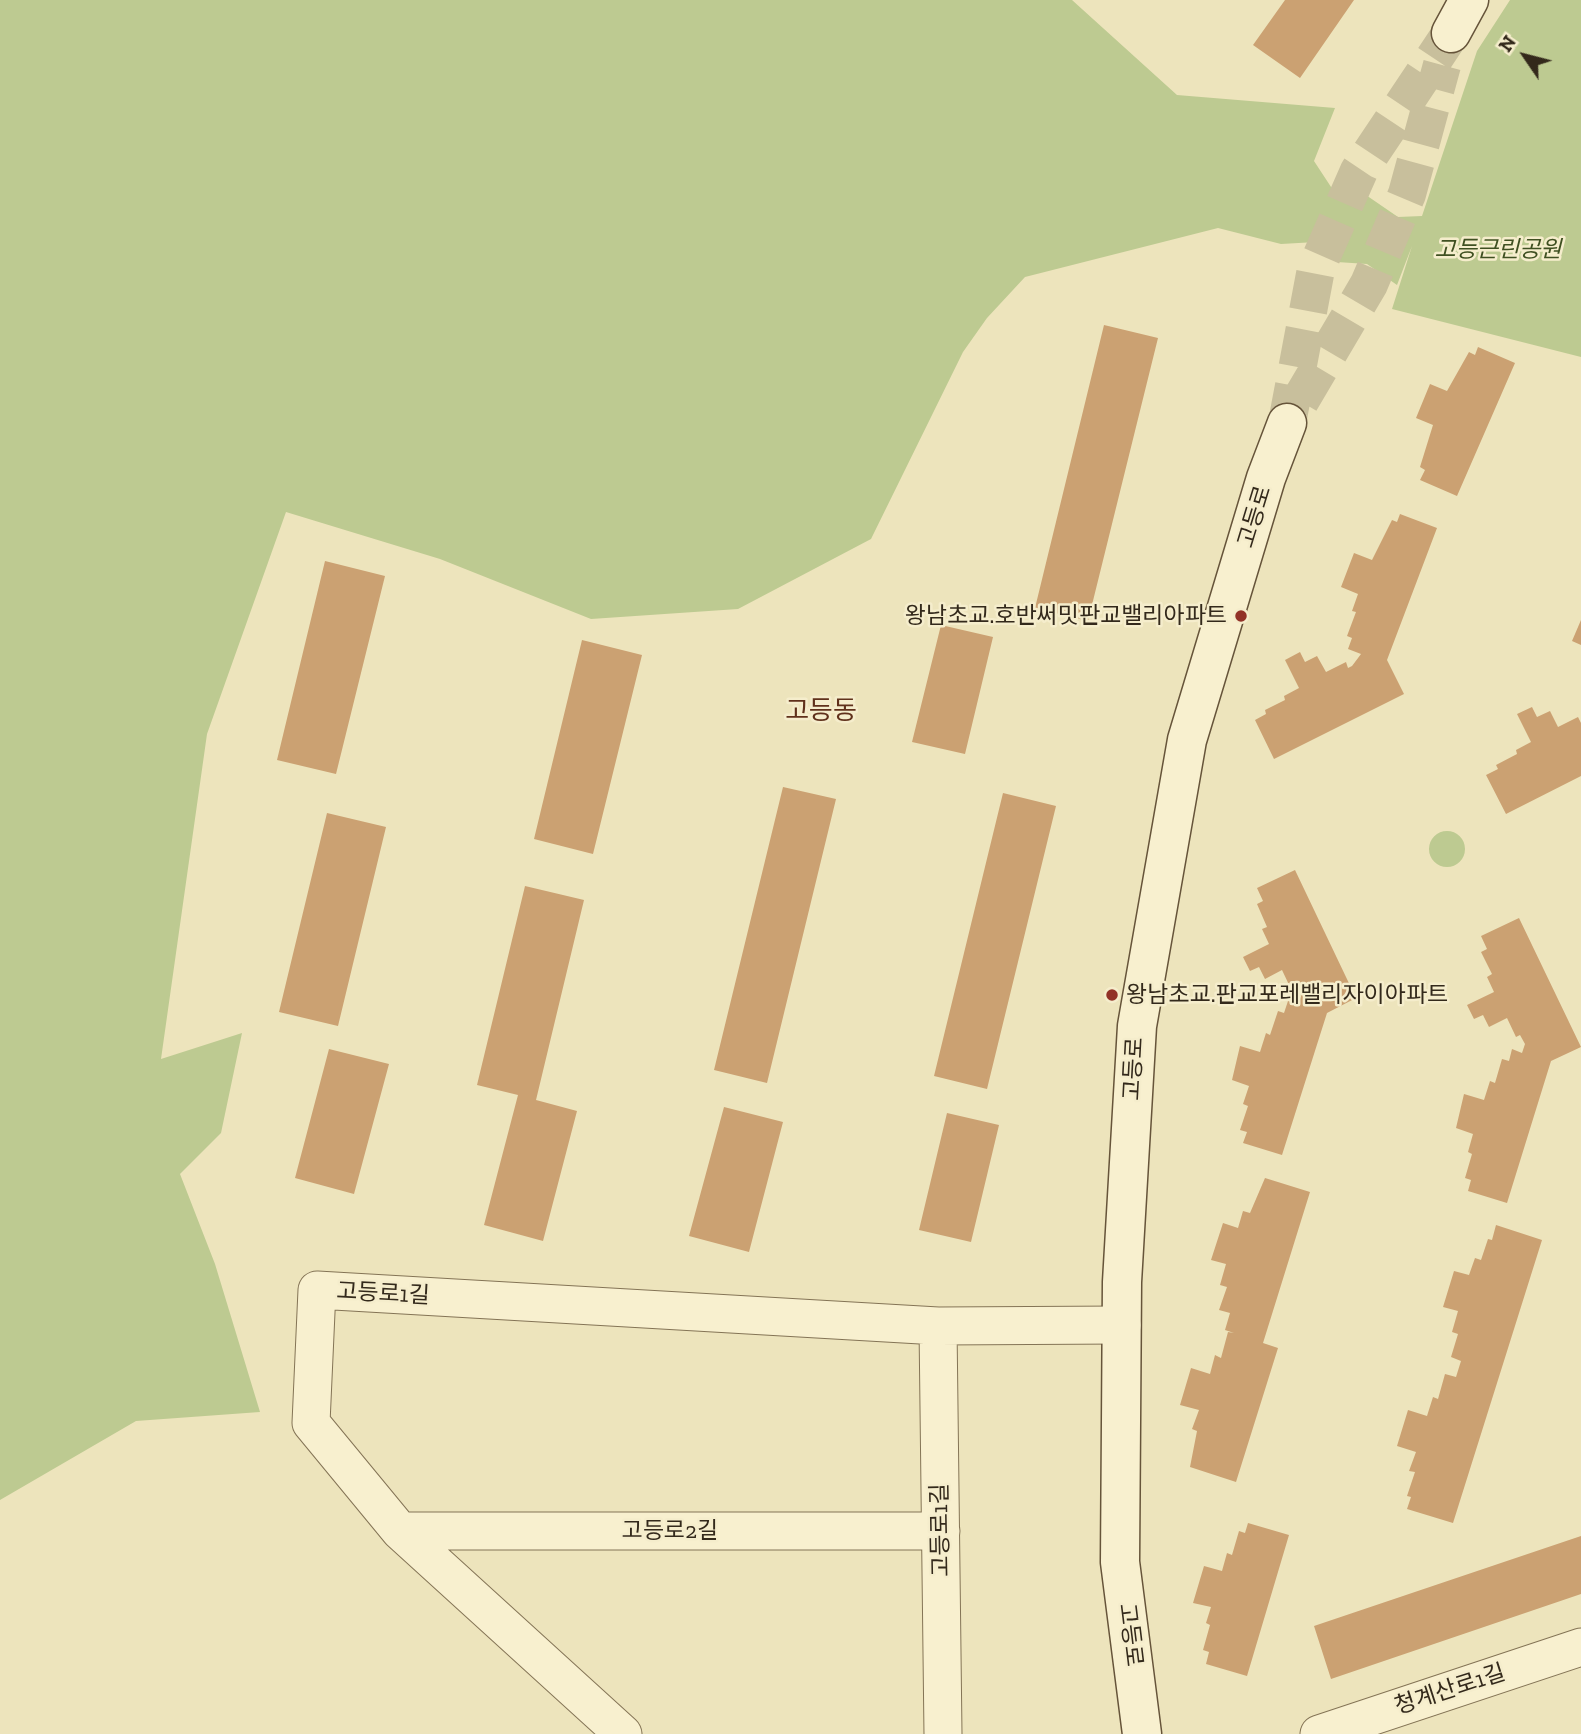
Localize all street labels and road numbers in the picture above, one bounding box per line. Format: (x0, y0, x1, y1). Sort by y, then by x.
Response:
street label: 고등로 (1233, 483, 1277, 551)
street label: 고등로 (1119, 1037, 1149, 1101)
street label: 고등로1길 (336, 1278, 430, 1310)
street label: 고등로1길 (926, 1483, 956, 1577)
street label: 고등로2길 (622, 1517, 718, 1545)
street label: 고등로 (1112, 1602, 1148, 1668)
street label: 청계산로1길 (1391, 1659, 1509, 1721)

